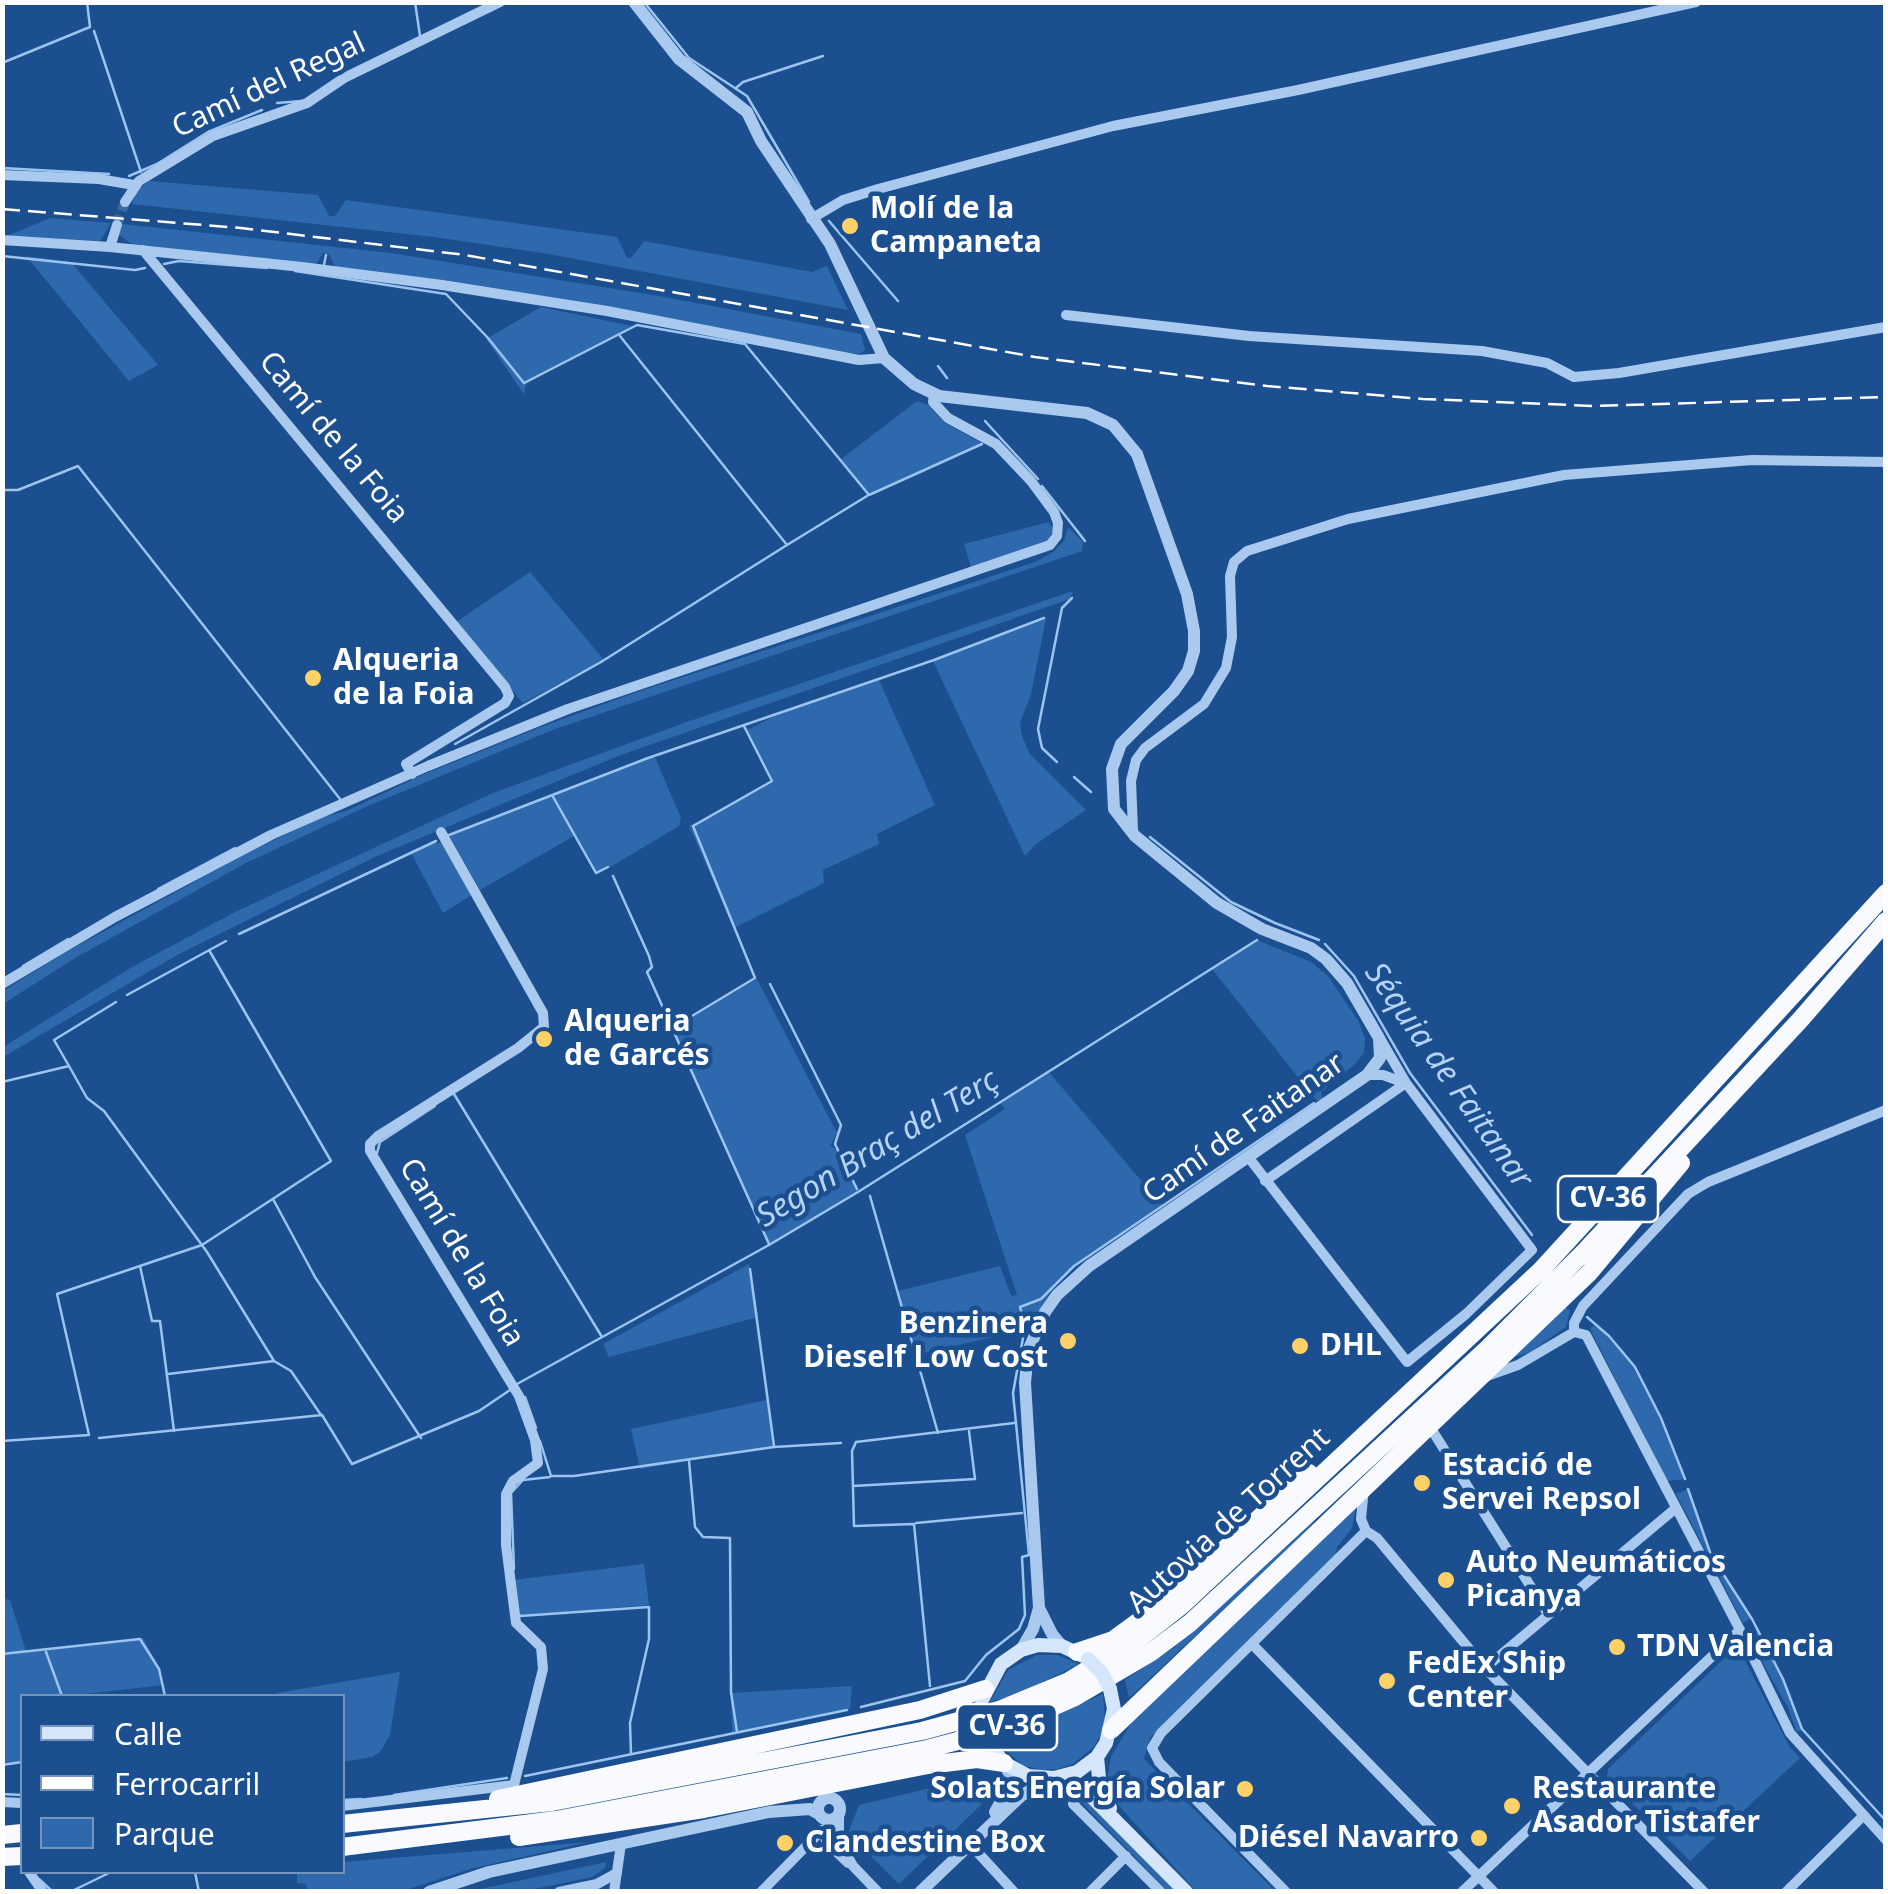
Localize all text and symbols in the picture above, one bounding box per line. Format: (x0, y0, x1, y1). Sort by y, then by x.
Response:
street label: Camí del Regal (167, 26, 371, 146)
place label: Molí de la Campaneta (870, 191, 1042, 262)
marker: Molí de la Campaneta (839, 215, 861, 237)
street label: Camí de la Foia (251, 345, 415, 531)
place label: Alqueria de la Foia (333, 643, 475, 714)
marker: Alqueria de la Foia (302, 667, 324, 689)
water label: Séquia de Faitanar (1356, 956, 1540, 1196)
place label: Alqueria de Garcés (564, 1004, 710, 1074)
marker: Alqueria de Garcés (533, 1028, 555, 1050)
street label: Camí de Faitanar (1136, 1046, 1352, 1212)
water label: Segon Braç del Terç (750, 1062, 1006, 1236)
street label: Camí de la Foia (391, 1152, 531, 1354)
road number: CV-36 (1558, 1176, 1658, 1222)
place label: Benzinera Dieself Low Cost (803, 1306, 1048, 1376)
place label: DHL (1320, 1328, 1382, 1364)
marker: Benzinera Dieself Low Cost (1057, 1330, 1079, 1352)
marker: DHL (1289, 1335, 1311, 1357)
street label: Autovia de Torrent (1120, 1421, 1338, 1621)
place label: Estació de Servei Repsol (1442, 1448, 1641, 1518)
marker: Estació de Servei Repsol (1411, 1472, 1433, 1494)
place label: Auto Neumáticos Picanya (1466, 1545, 1726, 1616)
marker: Auto Neumáticos Picanya (1435, 1569, 1457, 1591)
place label: TDN Valencia (1637, 1629, 1834, 1665)
marker: TDN Valencia (1606, 1636, 1628, 1658)
place label: FedEx Ship Center (1407, 1646, 1566, 1716)
marker: FedEx Ship Center (1376, 1670, 1398, 1692)
legend (20, 1694, 345, 1874)
road number: CV-36 (957, 1704, 1057, 1750)
text: Calle (114, 1713, 182, 1754)
text: Ferrocarril (114, 1763, 260, 1804)
place label: Solats Energía Solar (930, 1771, 1225, 1807)
place label: Restaurante Asador Tistafer (1532, 1771, 1760, 1842)
marker: Solats Energía Solar (1234, 1778, 1256, 1800)
marker: Restaurante Asador Tistafer (1501, 1795, 1523, 1817)
text: Parque (114, 1813, 215, 1854)
place label: Diésel Navarro (1238, 1820, 1459, 1856)
place label: Clandestine Box (805, 1825, 1045, 1861)
marker: Diésel Navarro (1468, 1827, 1490, 1849)
marker: Clandestine Box (774, 1832, 796, 1854)

